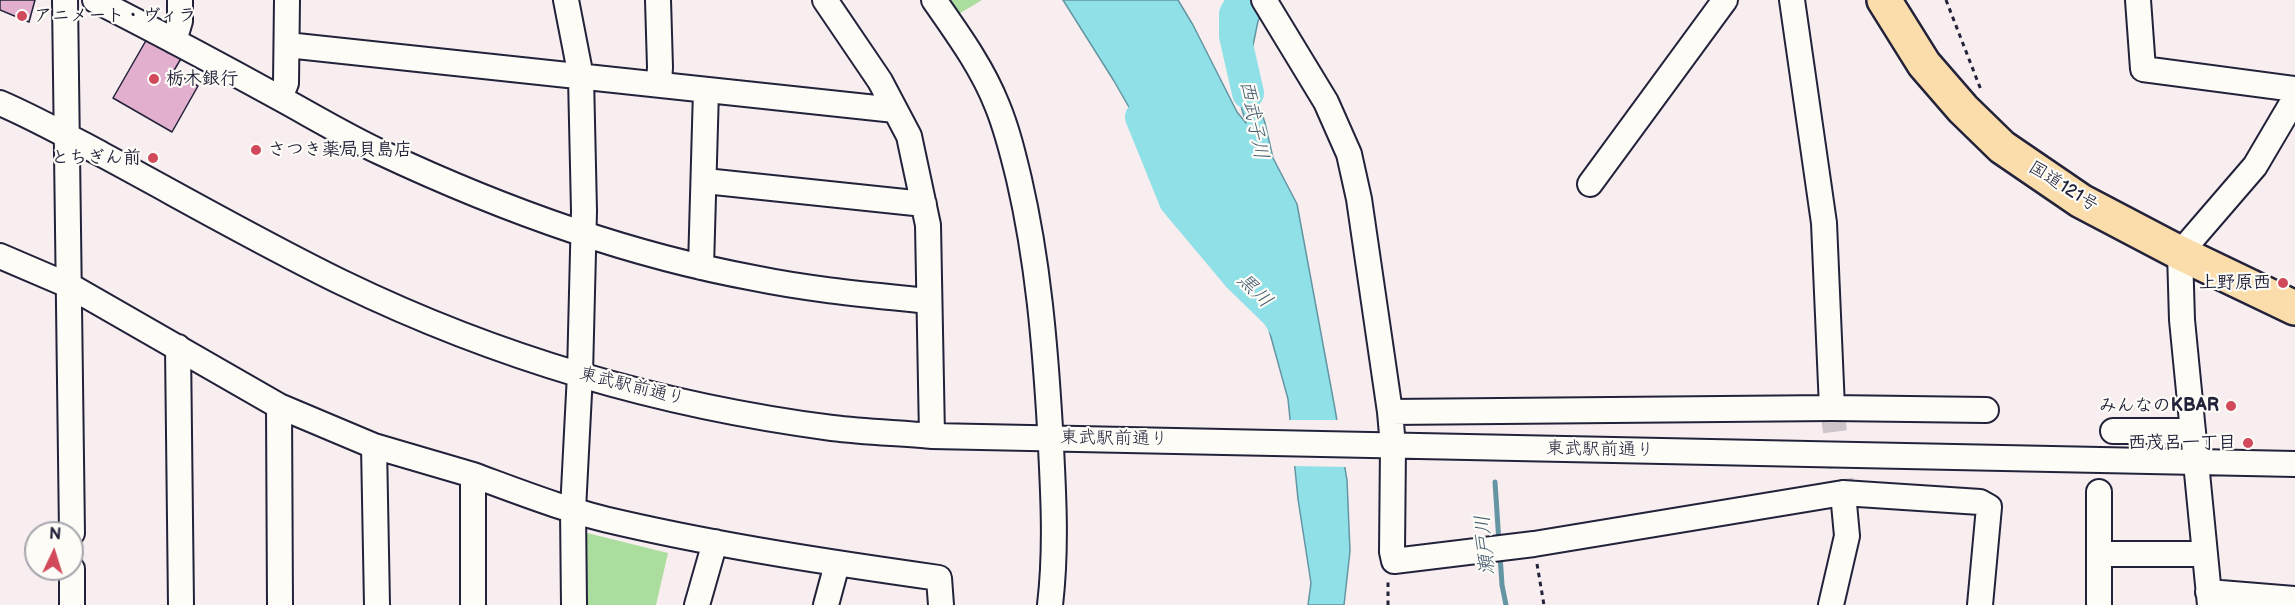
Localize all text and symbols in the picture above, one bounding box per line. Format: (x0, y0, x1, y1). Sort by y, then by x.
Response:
place label: アニメート・ヴィラ (34, 5, 196, 27)
marker: アニメート・ヴィラ (15, 9, 29, 23)
place label: 栃木銀行 (166, 68, 238, 90)
marker: 栃木銀行 (147, 72, 161, 86)
water label: 西武子川 (1234, 78, 1272, 162)
place label: さつき薬局貝島店 (268, 139, 412, 161)
marker: さつき薬局貝島店 (249, 143, 263, 157)
place label: とちぎん前 (51, 147, 141, 169)
marker: とちぎん前 (146, 151, 160, 165)
street label: 国道121号 (2024, 157, 2102, 217)
water label: 黒川 (1231, 268, 1277, 314)
place label: 上野原西 (2199, 272, 2271, 294)
marker: 上野原西 (2276, 276, 2290, 290)
street label: 東武駅前通り (577, 363, 687, 411)
place label: みんなのKBAR (2099, 395, 2219, 417)
marker: みんなのKBAR (2224, 399, 2238, 413)
street label: 東武駅前通り (1060, 427, 1168, 451)
place label: 西茂呂一丁目 (2128, 432, 2236, 454)
marker: 西茂呂一丁目 (2241, 436, 2255, 450)
street label: 東武駅前通り (1546, 438, 1654, 462)
water label: 瀬戸川 (1471, 514, 1501, 576)
north arrow (24, 521, 84, 581)
text: N (48, 525, 62, 544)

